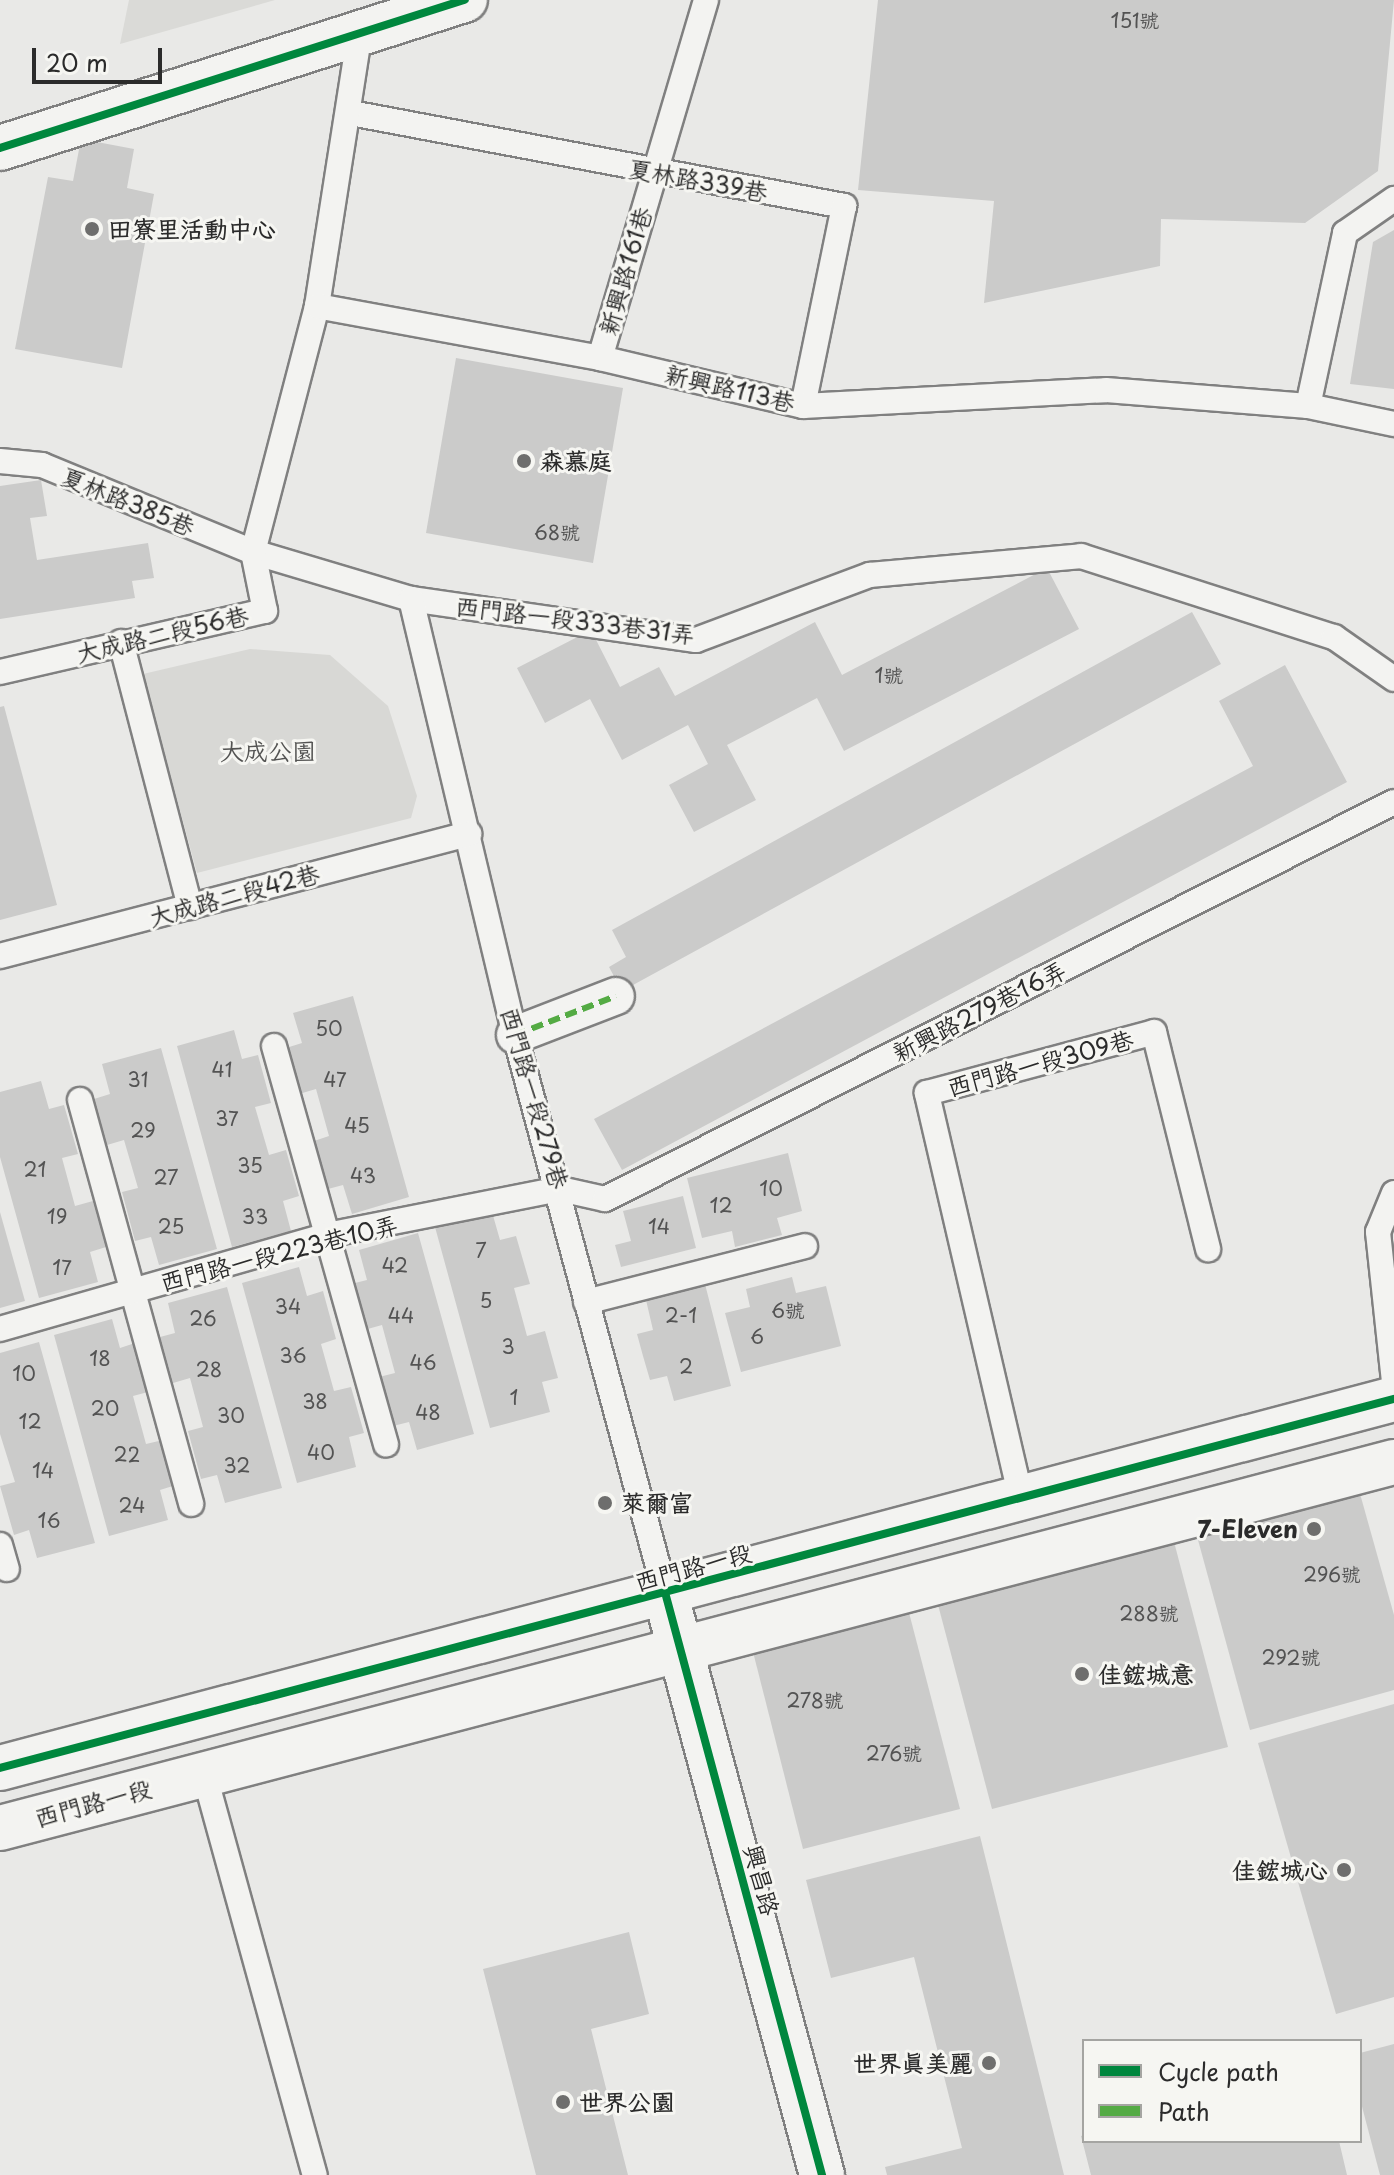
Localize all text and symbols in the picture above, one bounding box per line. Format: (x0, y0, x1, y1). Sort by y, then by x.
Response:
house number: 151號 (1111, 8, 1159, 32)
scale bar (36, 32, 166, 82)
text: 20 m (46, 44, 108, 80)
street label: 夏林路339巷 (626, 154, 770, 206)
street label: 新興路161巷 (593, 204, 657, 338)
place label: 田寮里活動中心 (108, 215, 276, 243)
marker: 田寮里活動中心 (83, 220, 101, 238)
street label: 新興路113巷 (662, 359, 798, 417)
place label: 森慕庭 (540, 447, 612, 475)
marker: 森慕庭 (515, 452, 533, 470)
street label: 夏林路385巷 (57, 461, 199, 541)
house number: 68號 (534, 520, 580, 544)
street label: 西門路一段333巷31弄 (454, 591, 696, 649)
street label: 大成路二段56巷 (73, 600, 251, 668)
house number: 1號 (875, 663, 903, 687)
park label: 大成公園 (220, 737, 316, 765)
street label: 大成路二段42巷 (145, 858, 323, 932)
street label: 新興路279巷16弄 (887, 955, 1071, 1067)
street label: 西門路一段279巷 (495, 1004, 575, 1192)
house number: 50 (315, 1016, 343, 1040)
street label: 西門路一段309巷 (944, 1024, 1136, 1102)
house number: 41 (212, 1057, 232, 1081)
house number: 31 (128, 1067, 148, 1091)
house number: 47 (323, 1067, 347, 1091)
house number: 37 (215, 1106, 239, 1130)
house number: 45 (344, 1113, 370, 1137)
house number: 29 (130, 1118, 156, 1142)
house number: 35 (237, 1153, 263, 1177)
house number: 21 (23, 1157, 47, 1181)
house number: 43 (350, 1163, 376, 1187)
house number: 27 (154, 1165, 178, 1189)
house number: 10 (759, 1176, 783, 1200)
house number: 12 (709, 1193, 733, 1217)
house number: 19 (47, 1204, 67, 1228)
house number: 33 (242, 1204, 268, 1228)
street label: 西門路一段223巷10弄 (157, 1209, 401, 1297)
house number: 25 (158, 1214, 184, 1238)
house number: 14 (648, 1214, 670, 1238)
house number: 7 (475, 1238, 487, 1262)
house number: 42 (382, 1253, 408, 1277)
house number: 17 (52, 1255, 72, 1279)
house number: 5 (480, 1288, 492, 1312)
house number: 34 (275, 1294, 301, 1318)
house number: 6號 (771, 1298, 805, 1322)
house number: 44 (388, 1303, 414, 1327)
house number: 2-1 (665, 1303, 697, 1327)
house number: 26 (189, 1306, 217, 1330)
house number: 6 (750, 1324, 764, 1348)
house number: 3 (501, 1334, 515, 1358)
house number: 36 (279, 1343, 307, 1367)
house number: 18 (89, 1346, 111, 1370)
house number: 46 (409, 1350, 437, 1374)
house number: 2 (679, 1354, 693, 1378)
house number: 28 (196, 1357, 222, 1381)
house number: 10 (12, 1361, 36, 1385)
house number: 1 (510, 1385, 518, 1409)
house number: 38 (302, 1389, 328, 1413)
house number: 20 (91, 1396, 119, 1420)
house number: 48 (415, 1400, 441, 1424)
house number: 30 (217, 1403, 245, 1427)
house number: 12 (18, 1409, 42, 1433)
house number: 40 (307, 1440, 335, 1464)
house number: 22 (114, 1442, 140, 1466)
house number: 32 (224, 1453, 250, 1477)
house number: 14 (32, 1458, 54, 1482)
place label: 萊爾富 (621, 1489, 693, 1517)
house number: 24 (119, 1493, 145, 1517)
marker: 萊爾富 (596, 1494, 614, 1512)
house number: 16 (38, 1508, 60, 1532)
place label: 7-Eleven (1197, 1515, 1298, 1543)
marker: 7-Eleven (1305, 1520, 1323, 1538)
street label: 西門路一段 (631, 1538, 755, 1596)
house number: 296號 (1303, 1562, 1361, 1586)
house number: 288號 (1119, 1601, 1179, 1625)
house number: 292號 (1261, 1645, 1321, 1669)
place label: 佳鋐城意 (1098, 1660, 1194, 1688)
marker: 佳鋐城意 (1073, 1665, 1091, 1683)
house number: 278號 (786, 1688, 844, 1712)
house number: 276號 (866, 1741, 922, 1765)
street label: 西門路一段 (31, 1774, 155, 1832)
street label: 興昌路 (739, 1841, 785, 1919)
place label: 佳鋐城心 (1232, 1856, 1328, 1884)
marker: 佳鋐城心 (1335, 1861, 1353, 1879)
legend (1082, 2039, 1362, 2143)
place label: 世界真美麗 (853, 2049, 973, 2077)
text: Cycle path (1158, 2053, 1279, 2089)
marker: 世界真美麗 (980, 2054, 998, 2072)
place label: 世界公園 (579, 2088, 675, 2116)
marker: 世界公園 (554, 2093, 572, 2111)
text: Path (1158, 2093, 1210, 2129)

